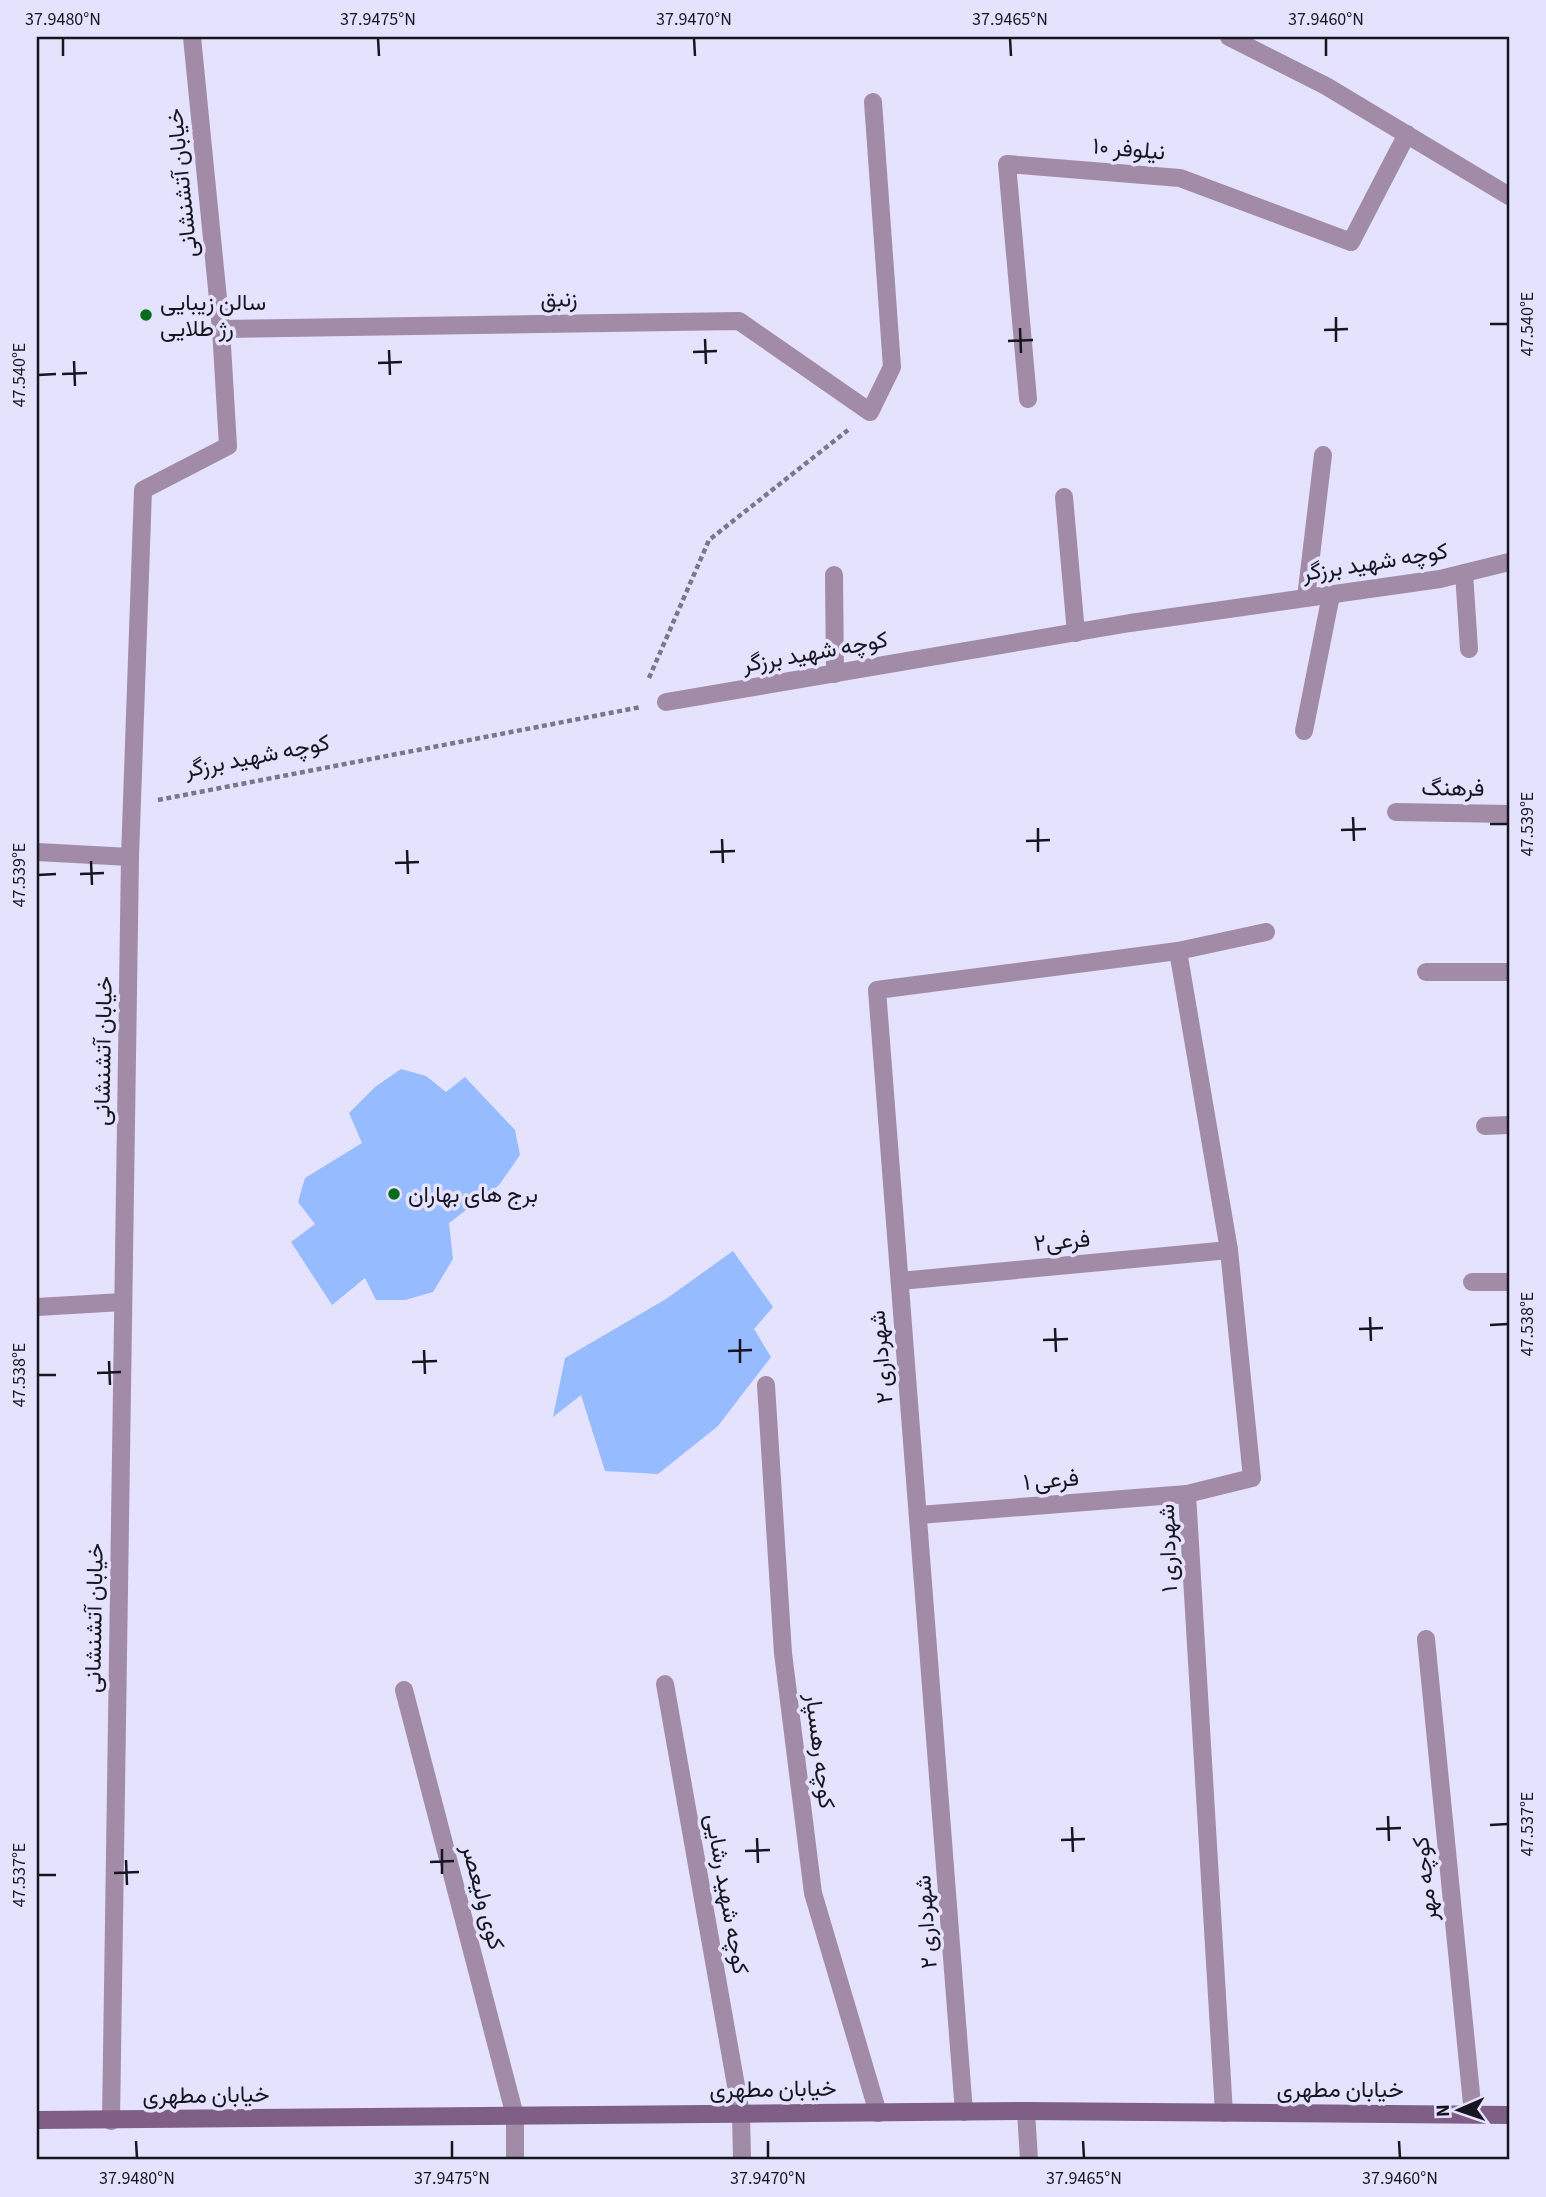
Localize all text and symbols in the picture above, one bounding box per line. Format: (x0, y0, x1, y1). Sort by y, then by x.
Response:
text: 37.9480°N (25, 7, 101, 32)
text: 37.9475°N (340, 7, 416, 32)
text: 37.9470°N (656, 7, 732, 32)
text: 37.9465°N (972, 7, 1048, 32)
text: 37.9460°N (1288, 7, 1364, 32)
street label: خیابان آتشنشانی (158, 107, 206, 259)
street label: نیلوفر ۱۰ (1091, 129, 1167, 169)
street label: زنبق (540, 282, 578, 316)
place label: سالن زیبایی رژ طلایی (160, 286, 266, 345)
text: 47.540°E (1515, 292, 1540, 356)
marker: سالن زیبایی رژ طلایی (138, 307, 154, 323)
text: 47.540°E (7, 343, 32, 407)
street label: کوچه شهید برزگر (1299, 534, 1450, 590)
street label: کوچه شهید برزگر (739, 623, 890, 681)
street label: کوچه شهید برزگر (181, 726, 332, 786)
street label: فرهنگ (1421, 771, 1485, 805)
text: 47.539°E (1515, 792, 1540, 856)
text: 47.539°E (7, 843, 32, 907)
street label: خیابان آتشنشانی (85, 976, 121, 1126)
place label: برج های بهاران (408, 1178, 538, 1211)
marker: برج های بهاران (386, 1186, 402, 1202)
street label: فرعی۲ (1032, 1222, 1092, 1260)
text: 47.538°E (1515, 1292, 1540, 1356)
street label: شهرداری ۲ (860, 1309, 902, 1405)
text: 47.538°E (7, 1343, 32, 1407)
street label: فرعی ۱ (1022, 1461, 1080, 1499)
street label: شهرداری ۱ (1150, 1503, 1186, 1593)
street label: خیابان آتشنشانی (76, 1543, 112, 1693)
street label: کوچه رهسپار (796, 1690, 843, 1811)
text: 47.537°E (1515, 1792, 1540, 1856)
street label: کوچه شهید رشایی (697, 1811, 757, 1977)
street label: کوچه مهر (1404, 1835, 1446, 1924)
street label: کوی ولیعصر (453, 1839, 513, 1954)
text: 47.537°E (7, 1843, 32, 1907)
street label: شهرداری ۲ (906, 1874, 946, 1970)
street label: خیابان مطهری (709, 2071, 837, 2107)
street label: خیابان مطهری (1276, 2073, 1404, 2106)
north arrow (1424, 2074, 1494, 2144)
street label: خیابان مطهری (142, 2077, 270, 2113)
text: N (1430, 2104, 1457, 2117)
text: 37.9480°N (99, 2166, 175, 2191)
text: 37.9475°N (414, 2166, 490, 2191)
text: 37.9470°N (730, 2166, 806, 2191)
text: 37.9465°N (1046, 2166, 1122, 2191)
text: 37.9460°N (1362, 2166, 1438, 2191)

